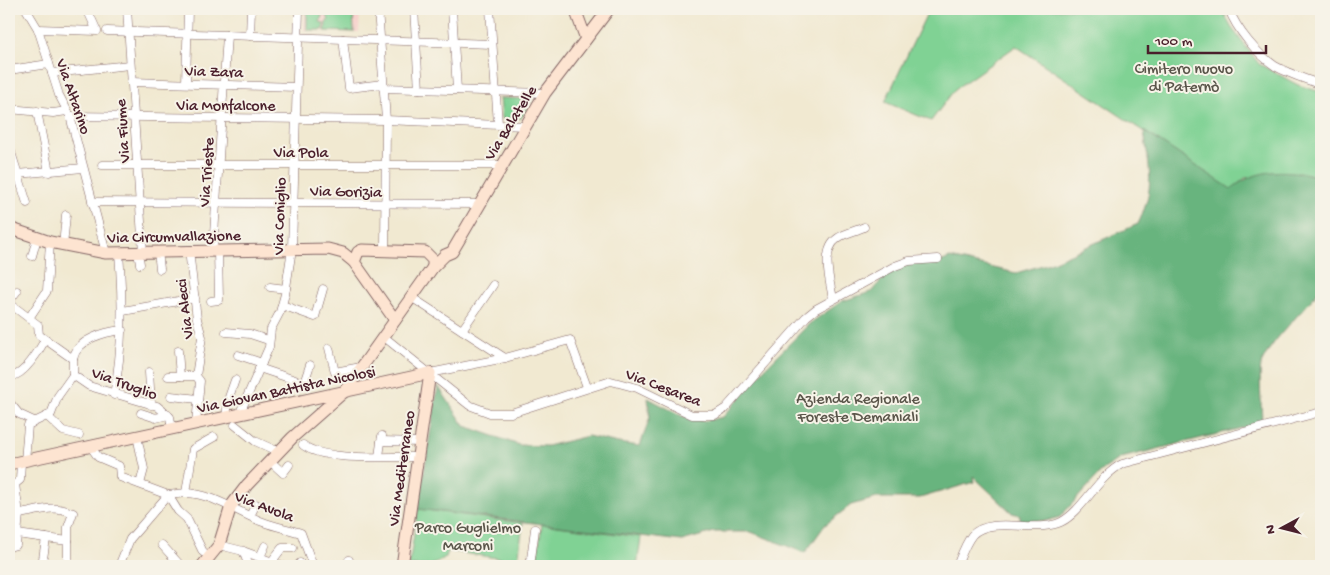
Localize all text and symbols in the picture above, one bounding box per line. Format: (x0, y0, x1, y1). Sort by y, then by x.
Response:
scale bar (1148, 22, 1265, 54)
text: 100 m (1154, 33, 1193, 51)
street label: Via Altarino (50, 56, 93, 137)
park label: Cimitero nuovo di Paternò (1135, 61, 1233, 98)
street label: Via Zara (183, 63, 245, 84)
street label: Via Balatelle (481, 82, 543, 166)
street label: Via Fiume (113, 98, 136, 164)
street label: Via Monfalcone (176, 98, 276, 117)
street label: Via Trieste (197, 136, 220, 208)
street label: Via Pola (273, 145, 329, 164)
street label: Via Coniglio (271, 177, 292, 256)
street label: Via Gorizia (309, 183, 383, 204)
street label: Via Circumvallazione (106, 228, 242, 249)
street label: Via Alecci (173, 277, 200, 341)
street label: Via Giovan Battista Nicolosi (195, 363, 378, 420)
street label: Via Truglio (87, 364, 159, 406)
street label: Via Cesarea (621, 366, 704, 413)
park label: Azienda Regionale Foreste Demaniali (796, 391, 921, 428)
street label: Via Mediterraneo (386, 410, 421, 528)
street label: Via Avola (230, 488, 297, 529)
north arrow (1258, 502, 1308, 552)
park label: Parco Guglielmo Marconi (414, 520, 521, 557)
text: N (1263, 524, 1281, 535)

